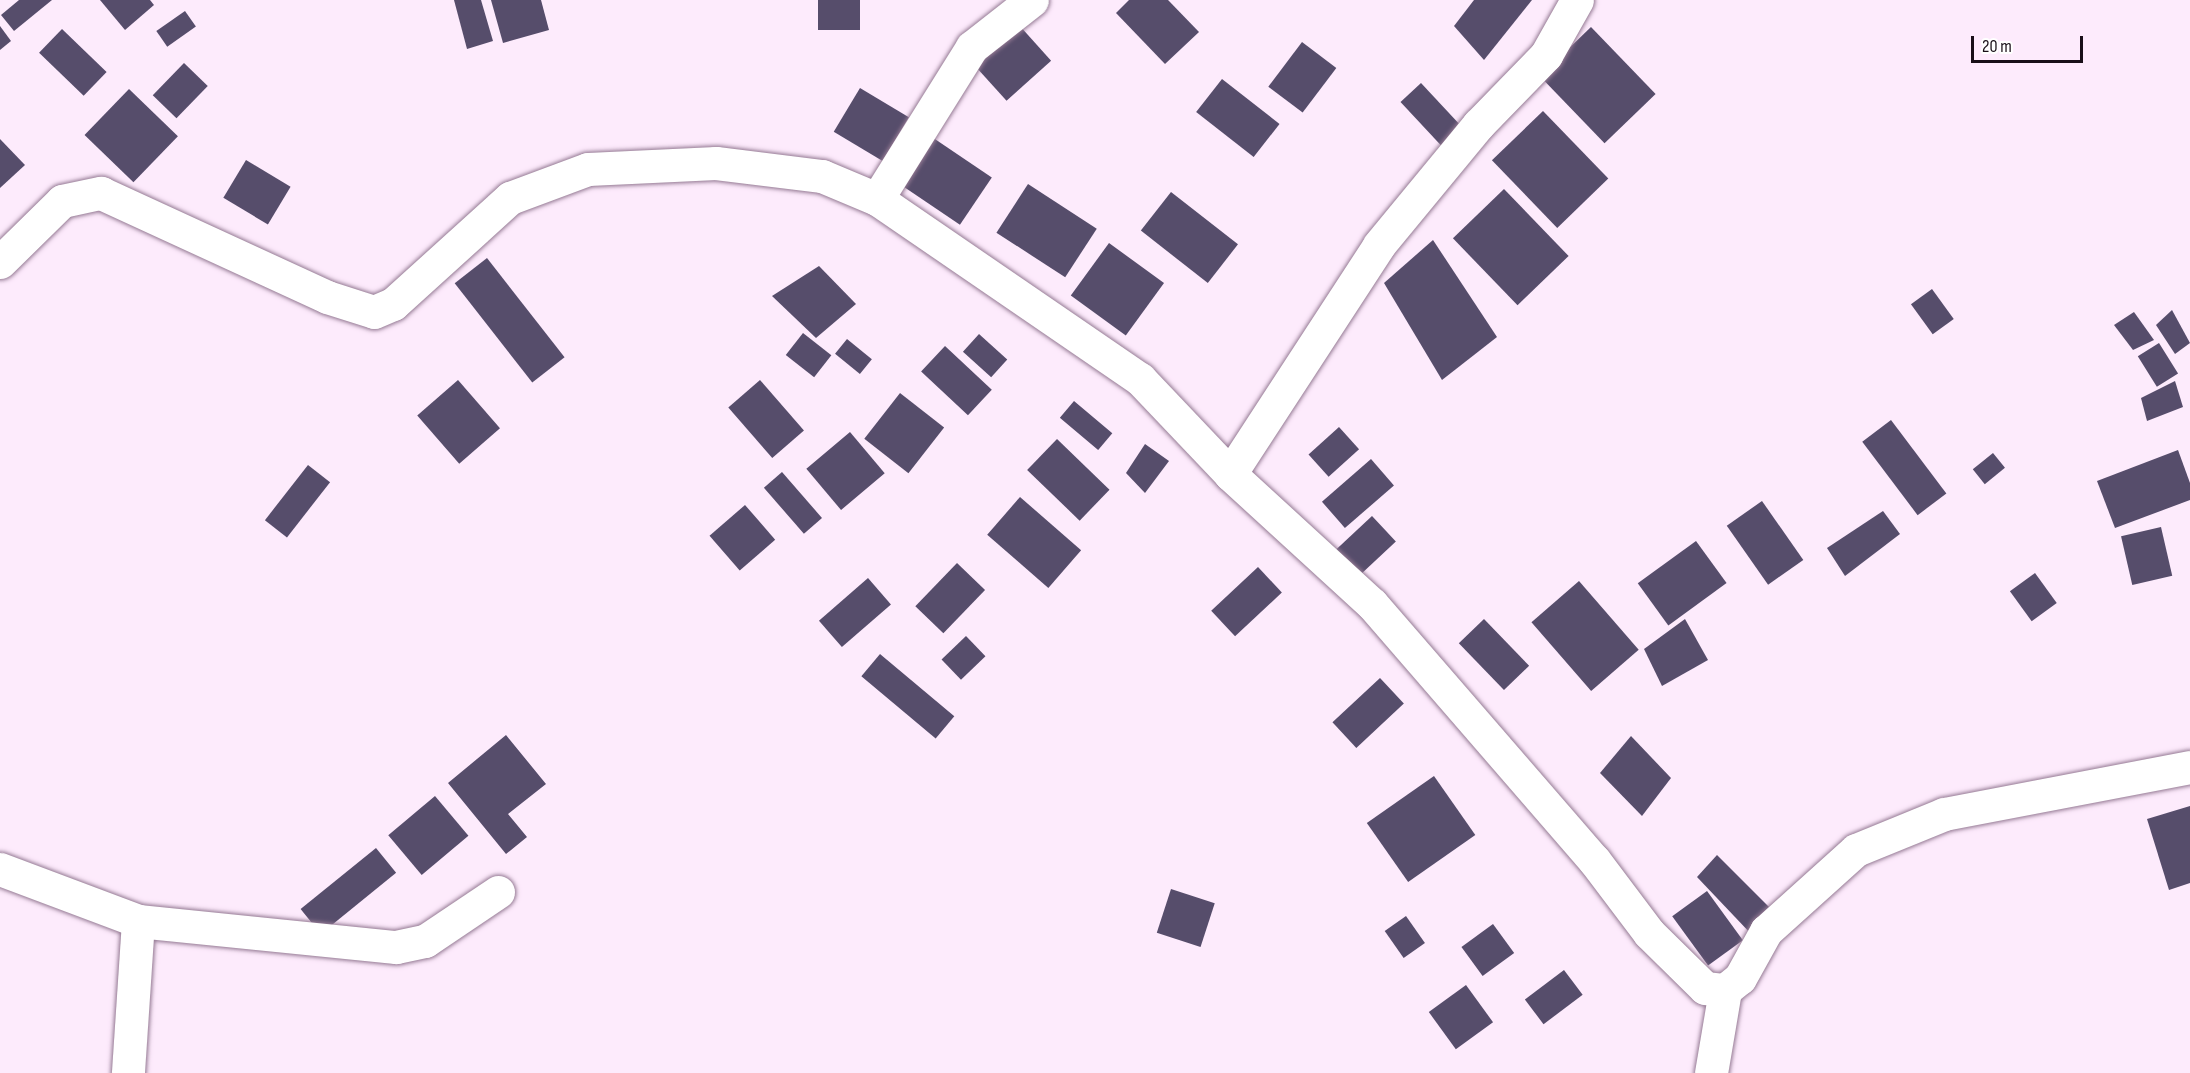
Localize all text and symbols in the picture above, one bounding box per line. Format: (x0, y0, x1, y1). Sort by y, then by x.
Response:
scale bar (1974, 24, 2086, 62)
text: 20 m (1982, 36, 2012, 57)

